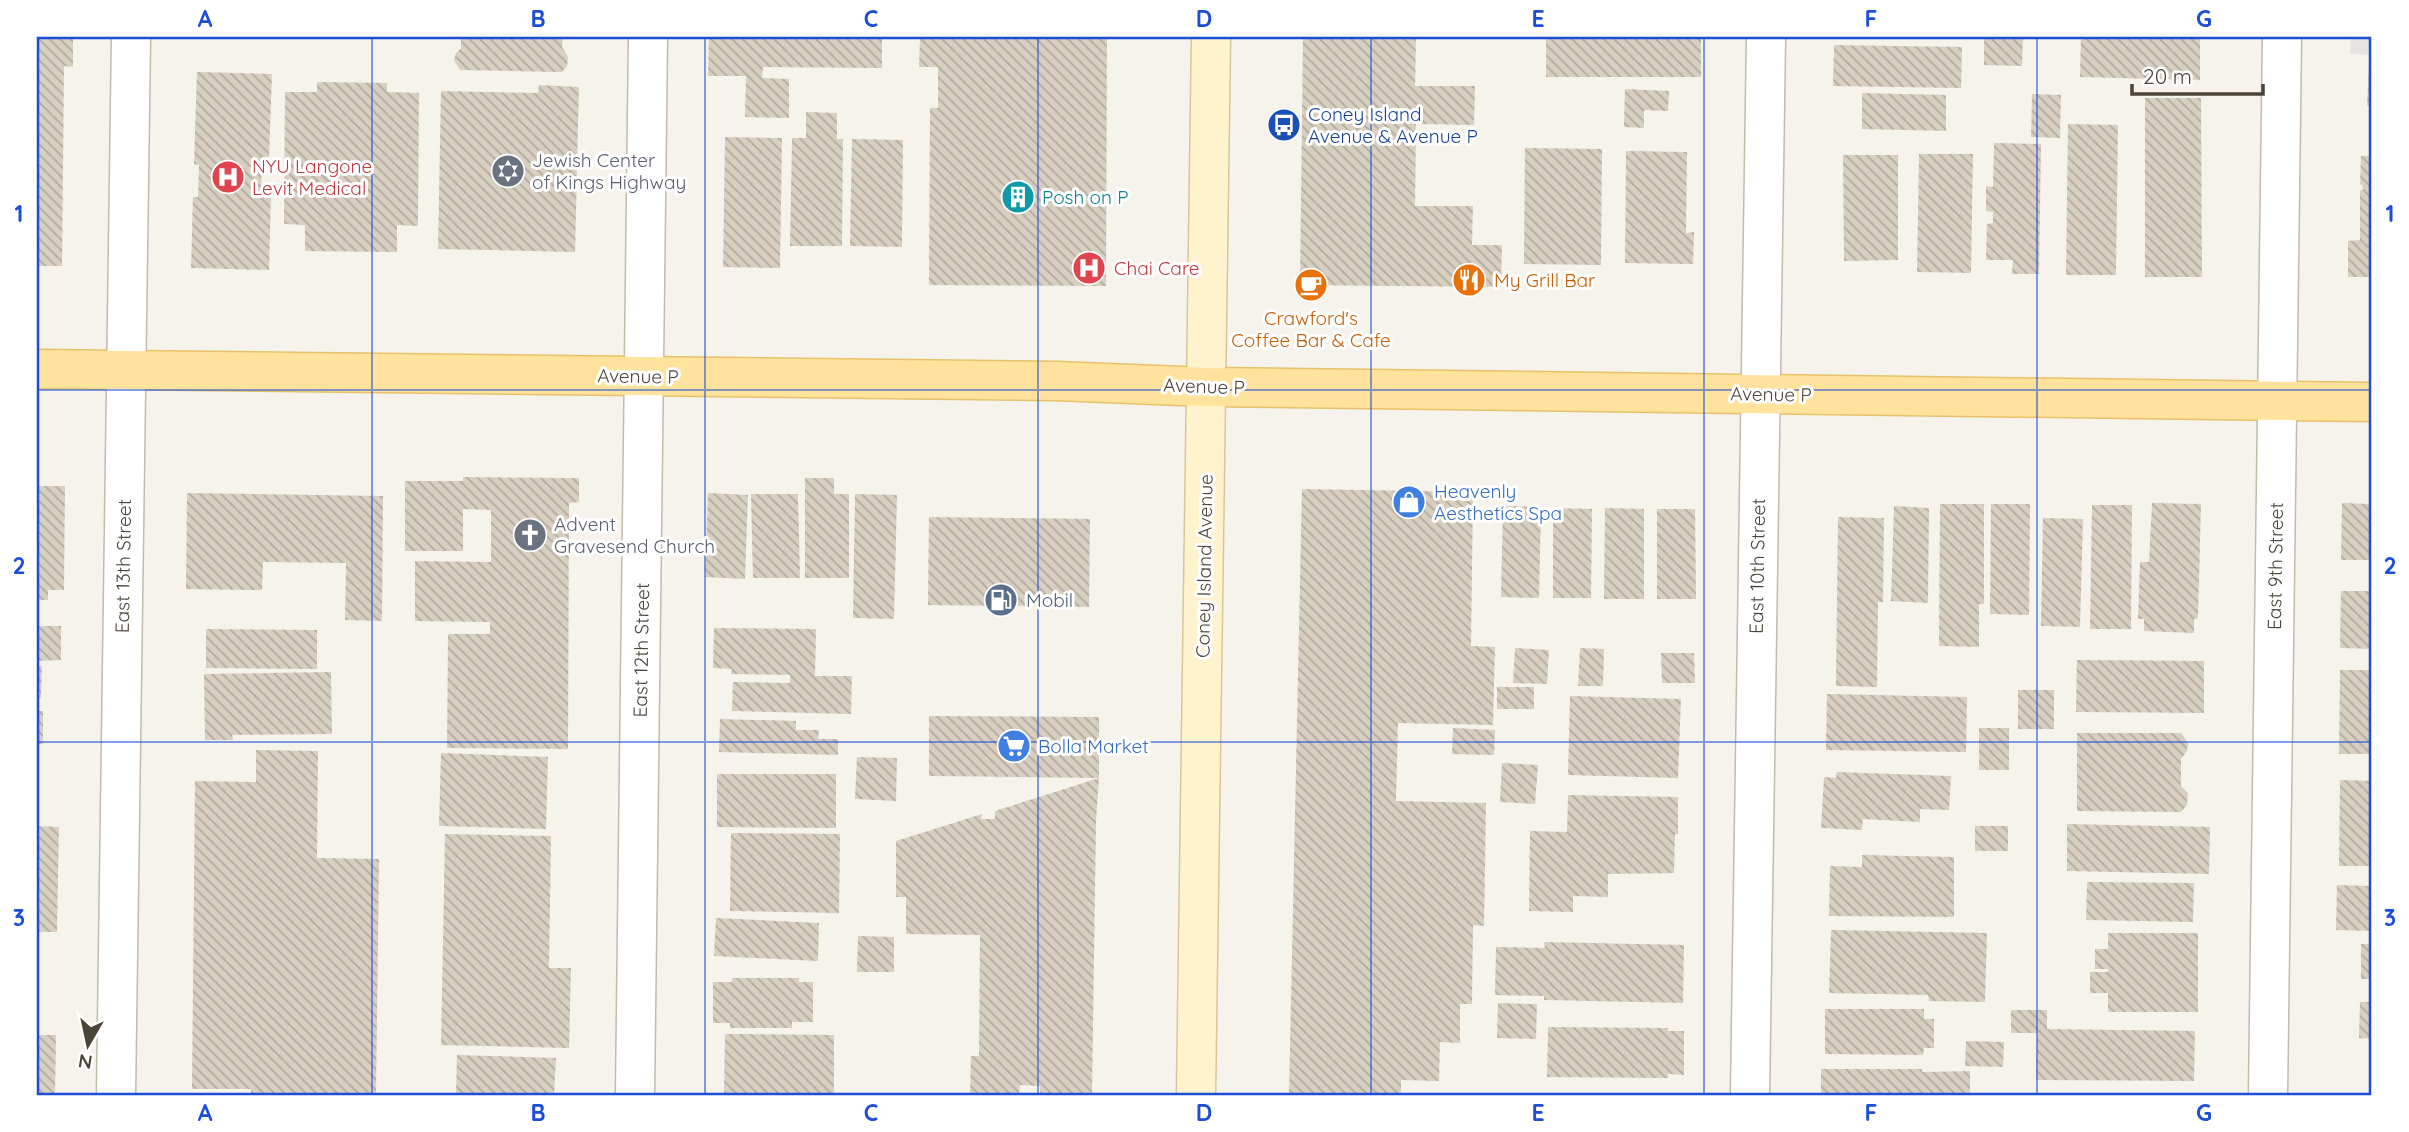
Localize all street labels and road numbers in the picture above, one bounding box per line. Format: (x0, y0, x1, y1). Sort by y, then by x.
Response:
street label: Avenue P (597, 363, 679, 389)
street label: Avenue P (1163, 373, 1245, 399)
street label: Avenue P (1730, 381, 1812, 407)
street label: Coney Island Avenue (1190, 474, 1218, 658)
street label: East 10th Street (1744, 498, 1770, 634)
street label: East 13th Street (110, 499, 136, 633)
street label: East 9th Street (2262, 502, 2288, 630)
street label: East 12th Street (628, 582, 654, 718)

